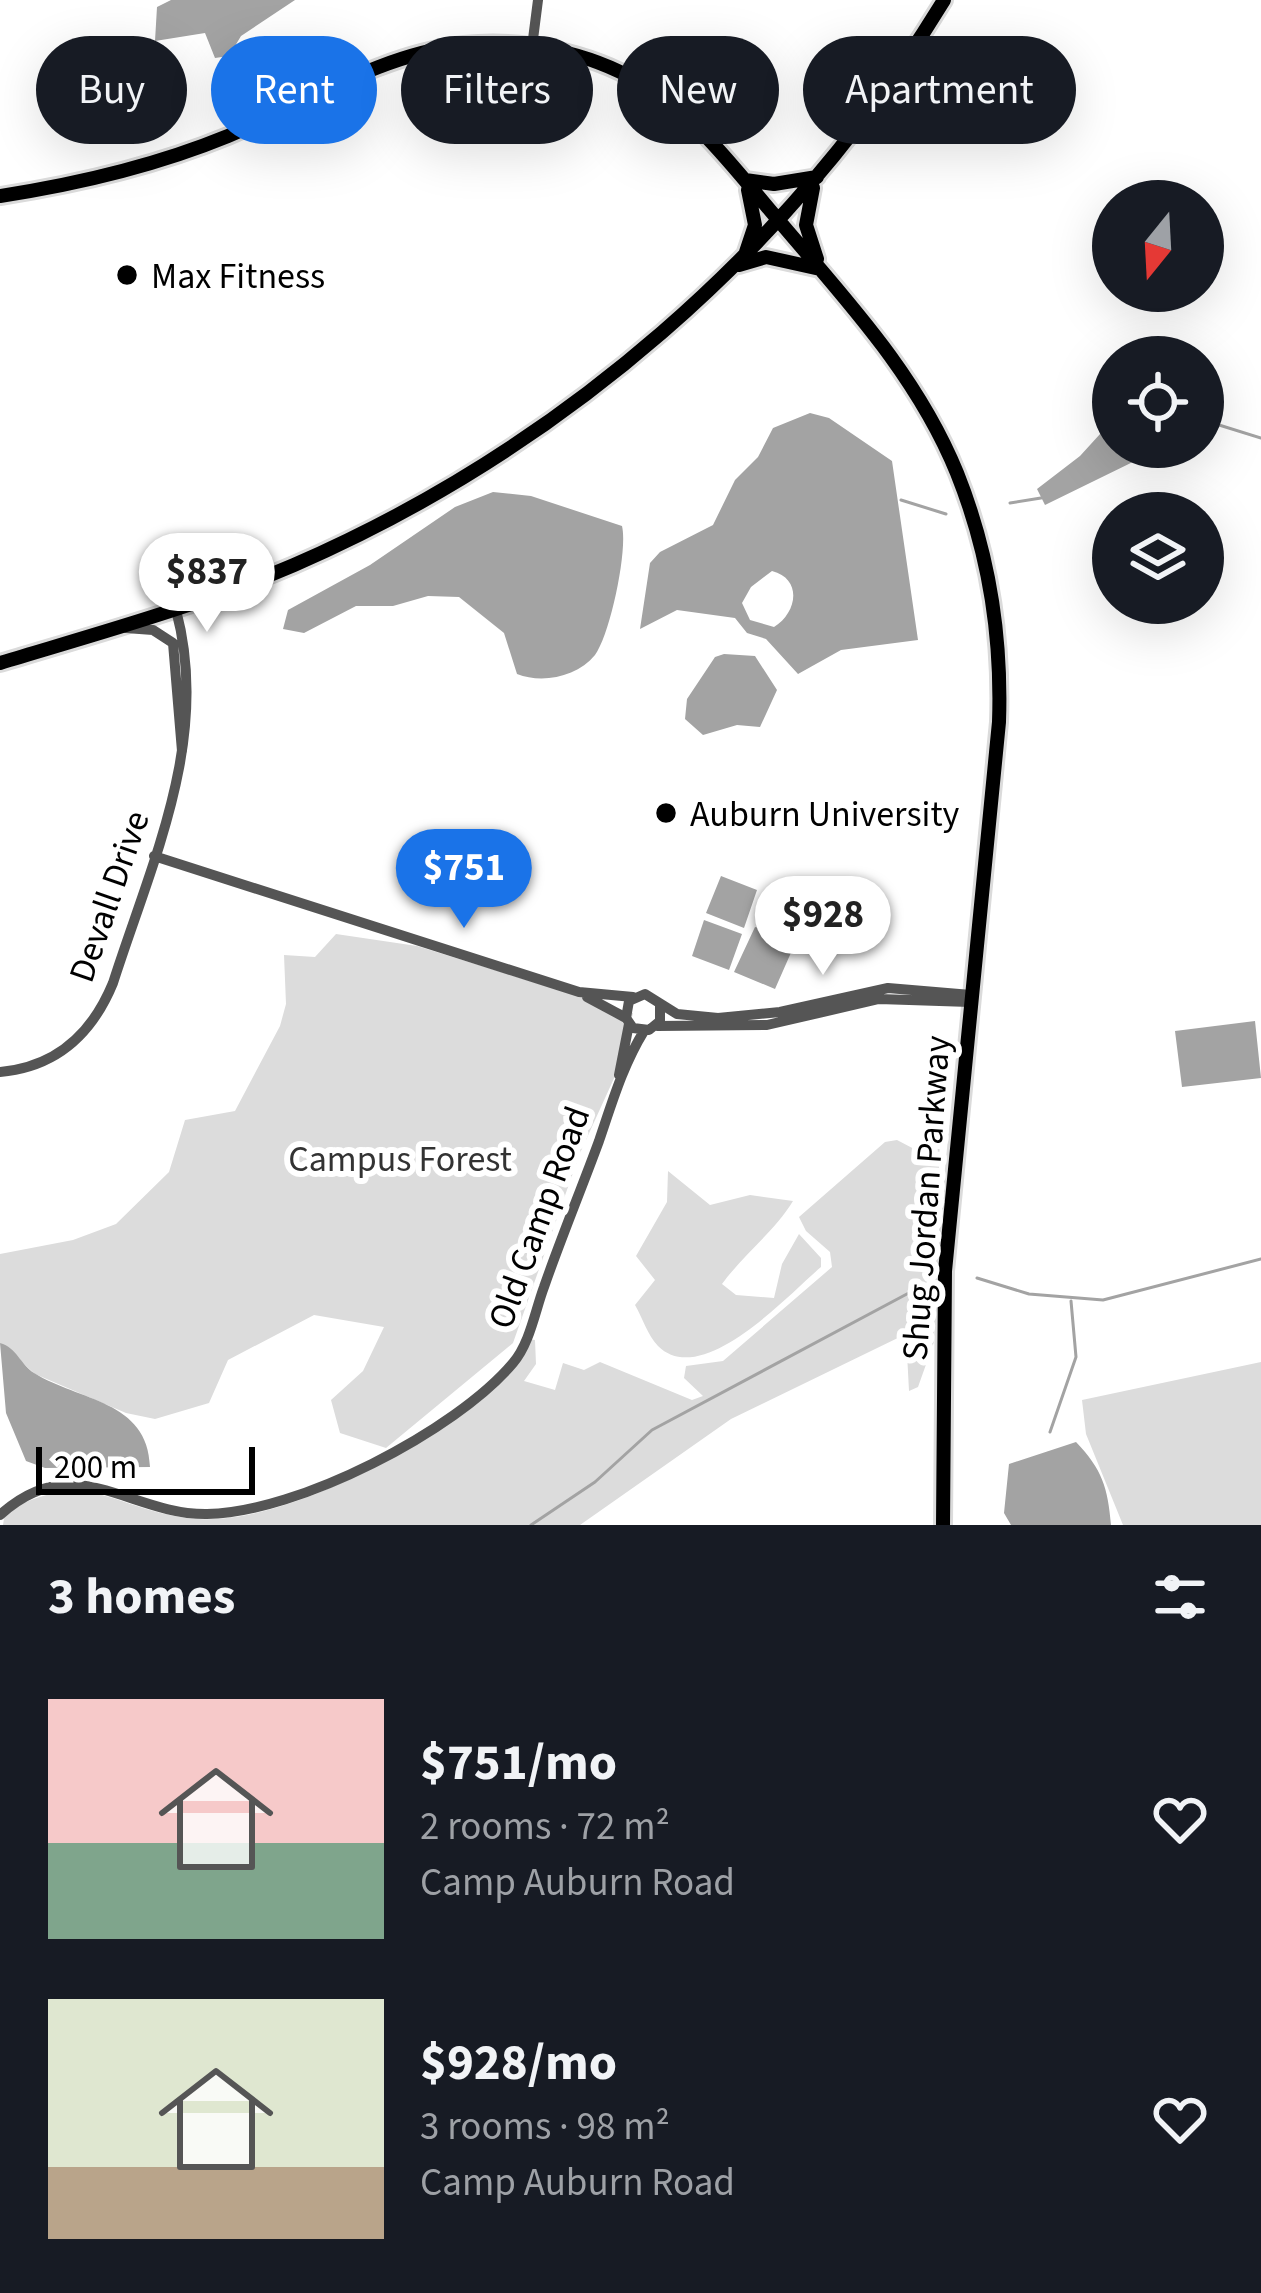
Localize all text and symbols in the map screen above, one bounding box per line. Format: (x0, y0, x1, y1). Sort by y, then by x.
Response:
chip: Buy (36, 36, 187, 144)
chip: Rent (211, 36, 377, 144)
chip: Filters (401, 36, 593, 144)
chip: New (617, 36, 779, 144)
chip: Apartment (803, 36, 1076, 144)
north arrow (1092, 180, 1224, 312)
map controls (1092, 180, 1224, 624)
place label: Max Fitness (151, 251, 325, 302)
marker: Max Fitness (114, 262, 140, 288)
button: locate (1092, 336, 1224, 468)
button: layers (1092, 492, 1224, 624)
pin: $837 (136, 533, 278, 635)
text: $837 (166, 544, 248, 600)
place label: Auburn University (690, 789, 960, 840)
marker: Auburn University (653, 800, 679, 826)
street label: Devall Drive (56, 804, 163, 989)
pin: $751 (393, 829, 535, 931)
text: $751 (423, 840, 505, 896)
pin: $928 (752, 876, 894, 978)
text: $928 (782, 887, 864, 943)
street label: Shug Jordan Parkway (890, 1034, 963, 1362)
street label: Old Camp Road (476, 1099, 603, 1336)
park label: Campus Forest (288, 1134, 512, 1185)
scale bar (36, 1441, 255, 1494)
text: 200 m (54, 1444, 137, 1491)
text: 3 homes (48, 1561, 235, 1633)
icon: filters (1147, 1564, 1213, 1630)
text: $751/mo (420, 1727, 617, 1799)
icon: home (144, 1747, 288, 1891)
icon: heart (1147, 1786, 1213, 1852)
text: 2 rooms · 72 m² (420, 1799, 670, 1855)
text: Camp Auburn Road (420, 1855, 735, 1911)
text: $928/mo (420, 2027, 617, 2099)
icon: home (144, 2047, 288, 2191)
icon: heart (1147, 2086, 1213, 2152)
text: 3 rooms · 98 m² (420, 2099, 670, 2155)
text: Camp Auburn Road (420, 2155, 735, 2211)

